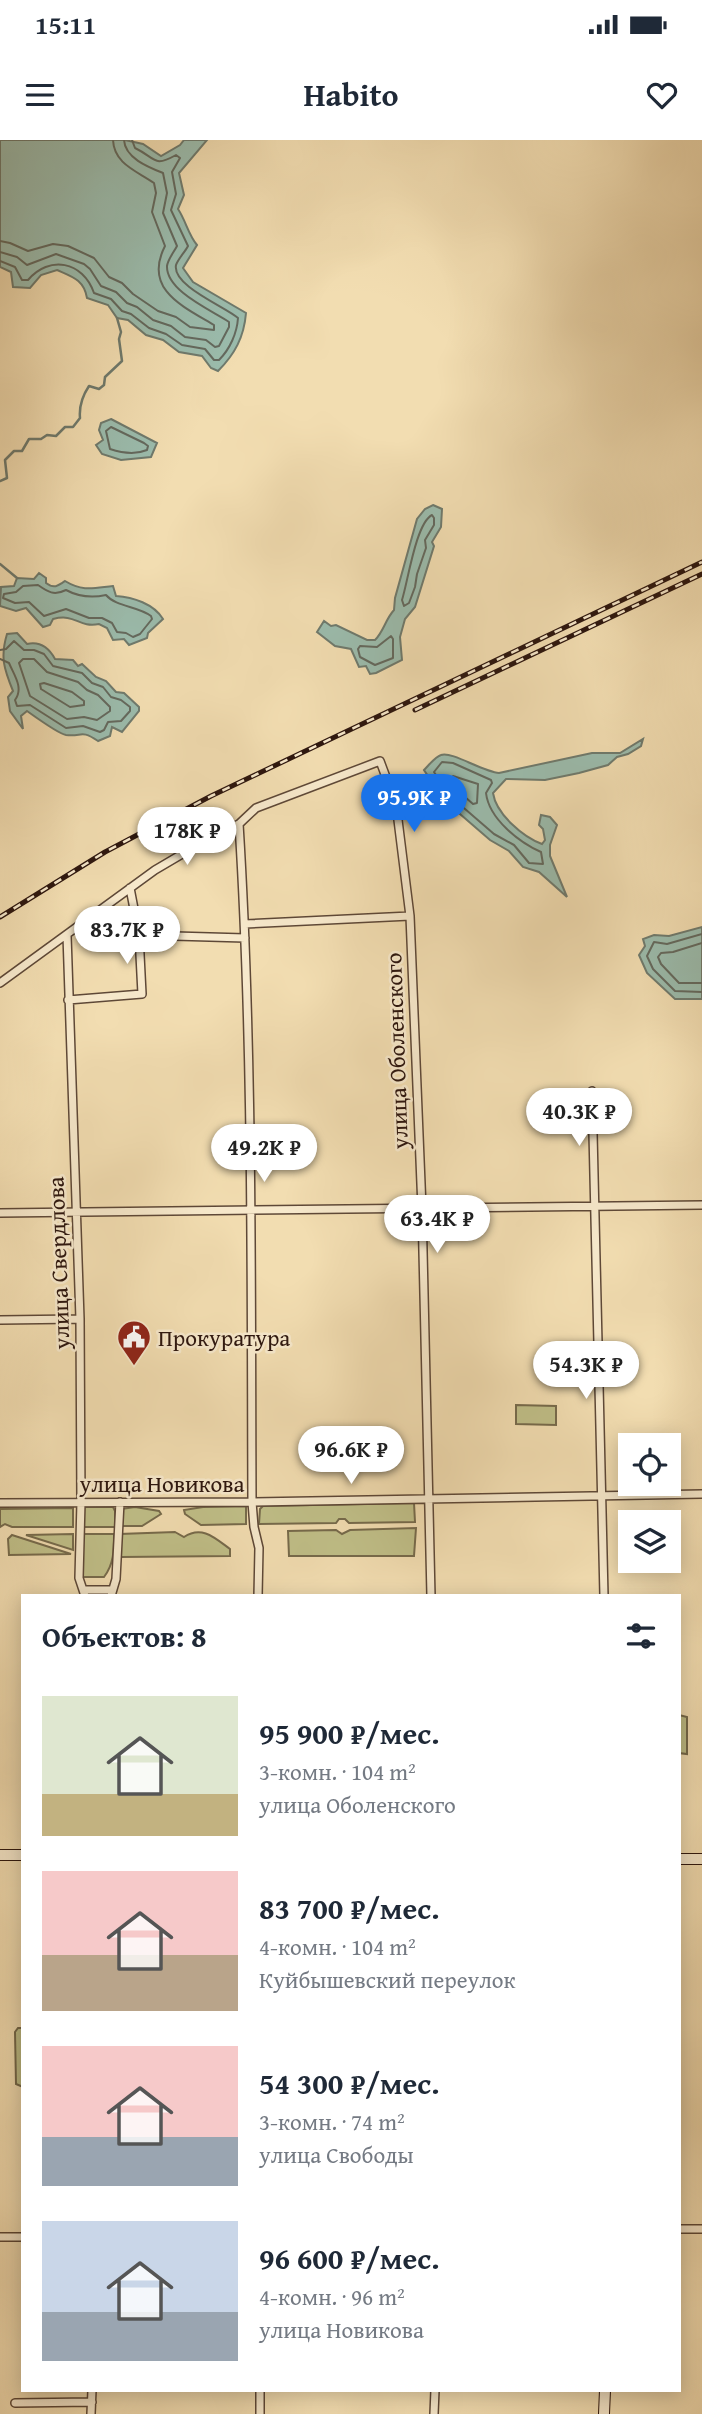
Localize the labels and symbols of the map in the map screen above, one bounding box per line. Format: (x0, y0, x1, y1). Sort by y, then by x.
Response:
pin: 95.9K ₽ (349, 774, 479, 834)
pin: 178K ₽ (130, 808, 244, 867)
pin: 83.7K ₽ (62, 906, 192, 966)
street label: улица Оболенского (376, 952, 416, 1151)
pin: 40.3K ₽ (514, 1088, 644, 1148)
pin: 49.2K ₽ (199, 1124, 329, 1184)
street label: улица Свердлова (38, 1176, 78, 1351)
pin: 63.4K ₽ (372, 1196, 502, 1255)
public building icon: Прокуратура (115, 1318, 153, 1367)
place label: Прокуратура (158, 1321, 290, 1354)
pin: 54.3K ₽ (521, 1342, 651, 1401)
pin: 96.6K ₽ (286, 1426, 416, 1486)
street label: улица Новикова (79, 1467, 245, 1500)

